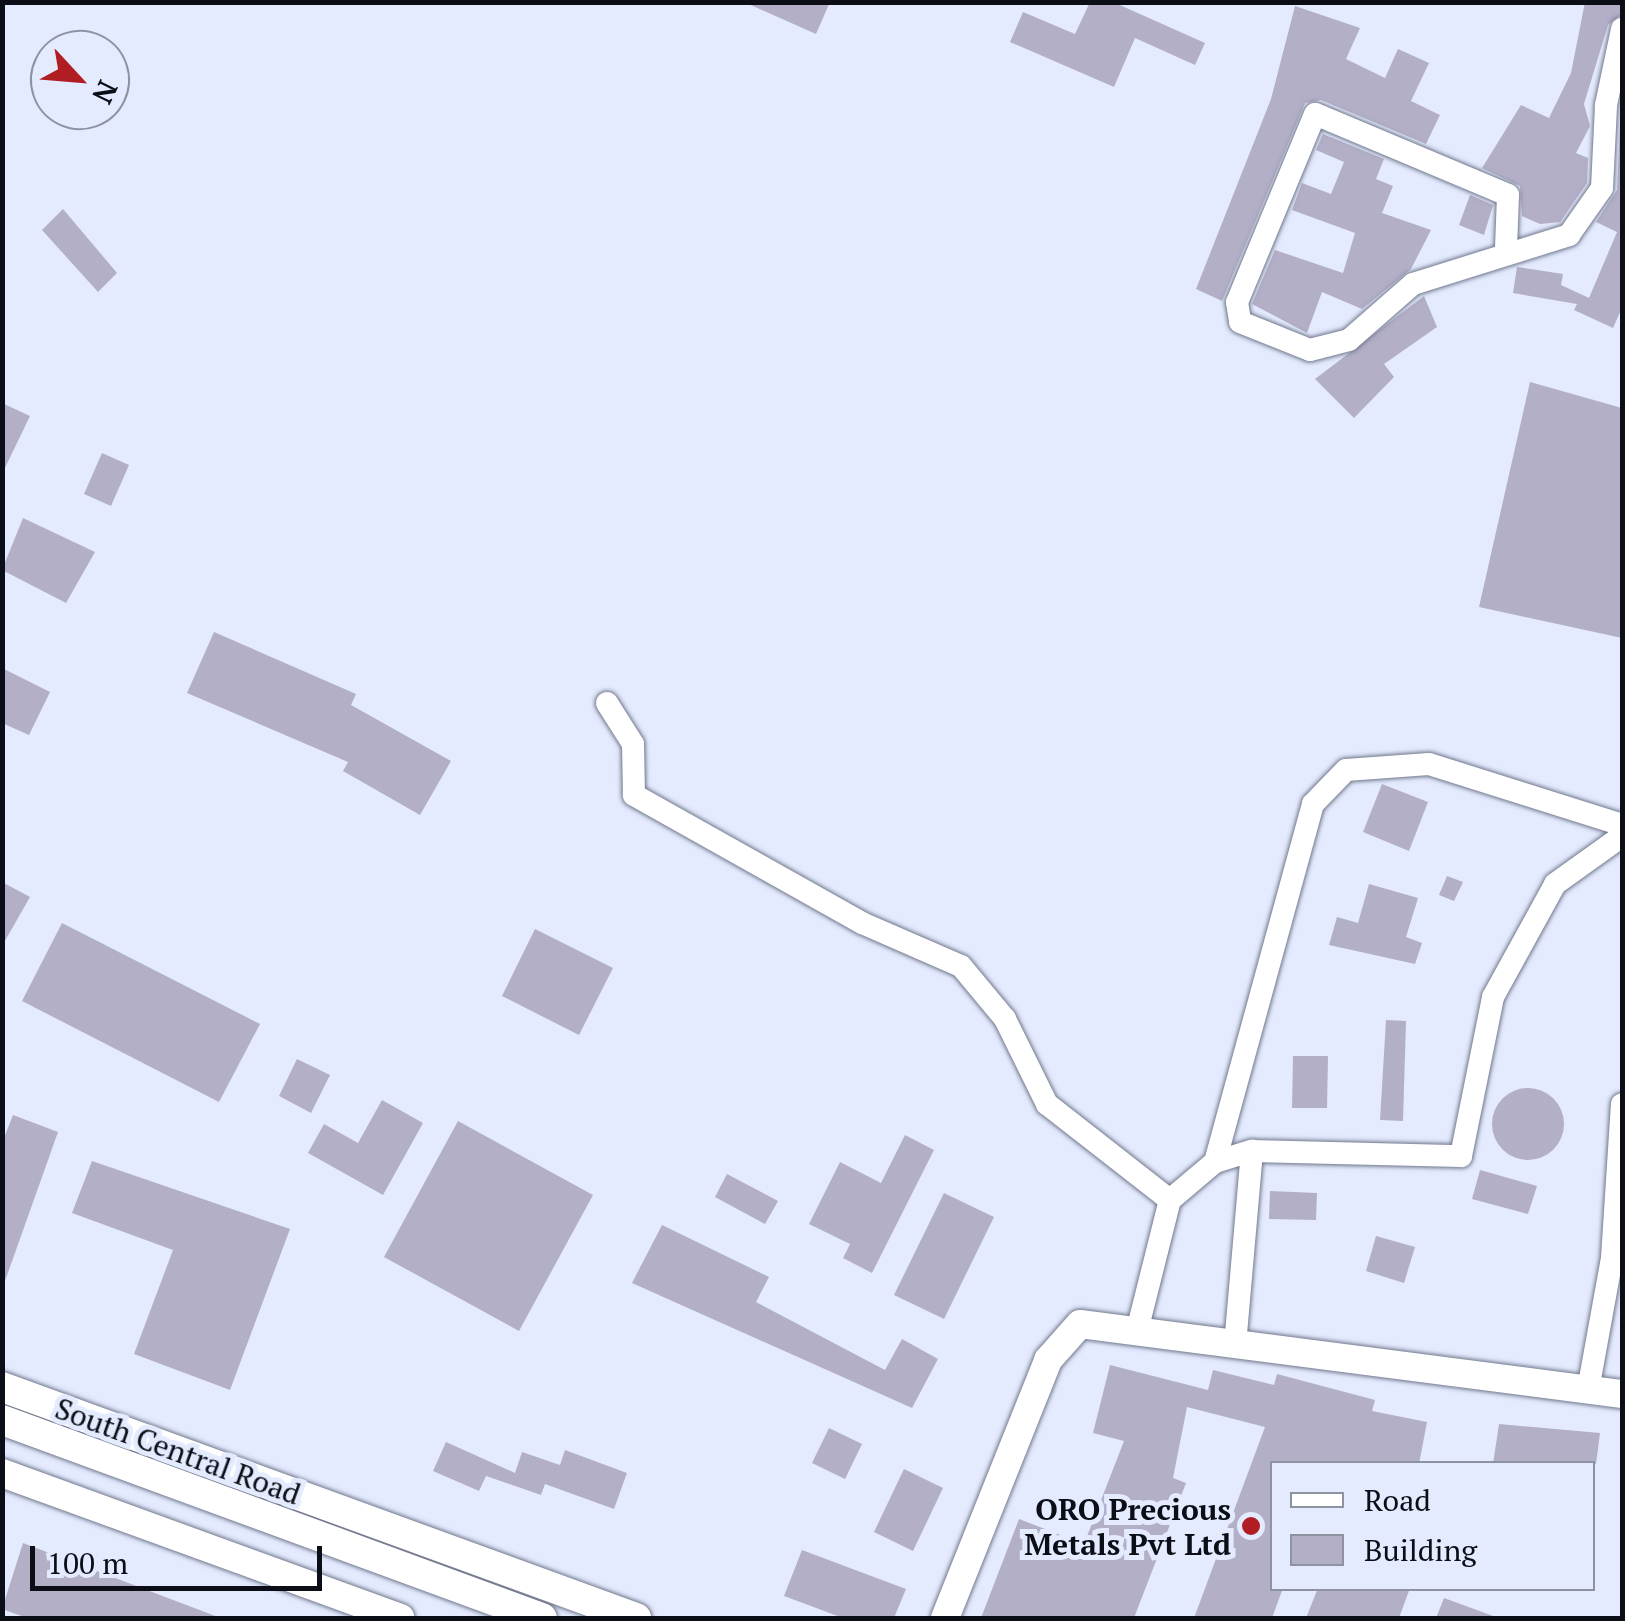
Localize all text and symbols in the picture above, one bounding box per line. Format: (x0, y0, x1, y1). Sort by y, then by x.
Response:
north arrow (30, 30, 130, 130)
text: N (84, 75, 127, 110)
street label: South Central Road (50, 1390, 306, 1512)
legend (1270, 1461, 1595, 1591)
text: Road (1364, 1480, 1431, 1520)
place label: ORO Precious Metals Pvt Ltd (1024, 1491, 1231, 1562)
marker: ORO Precious Metals Pvt Ltd (1240, 1515, 1262, 1537)
scale bar (35, 1526, 328, 1588)
text: Building (1364, 1530, 1477, 1570)
text: 100 m (47, 1543, 128, 1583)

